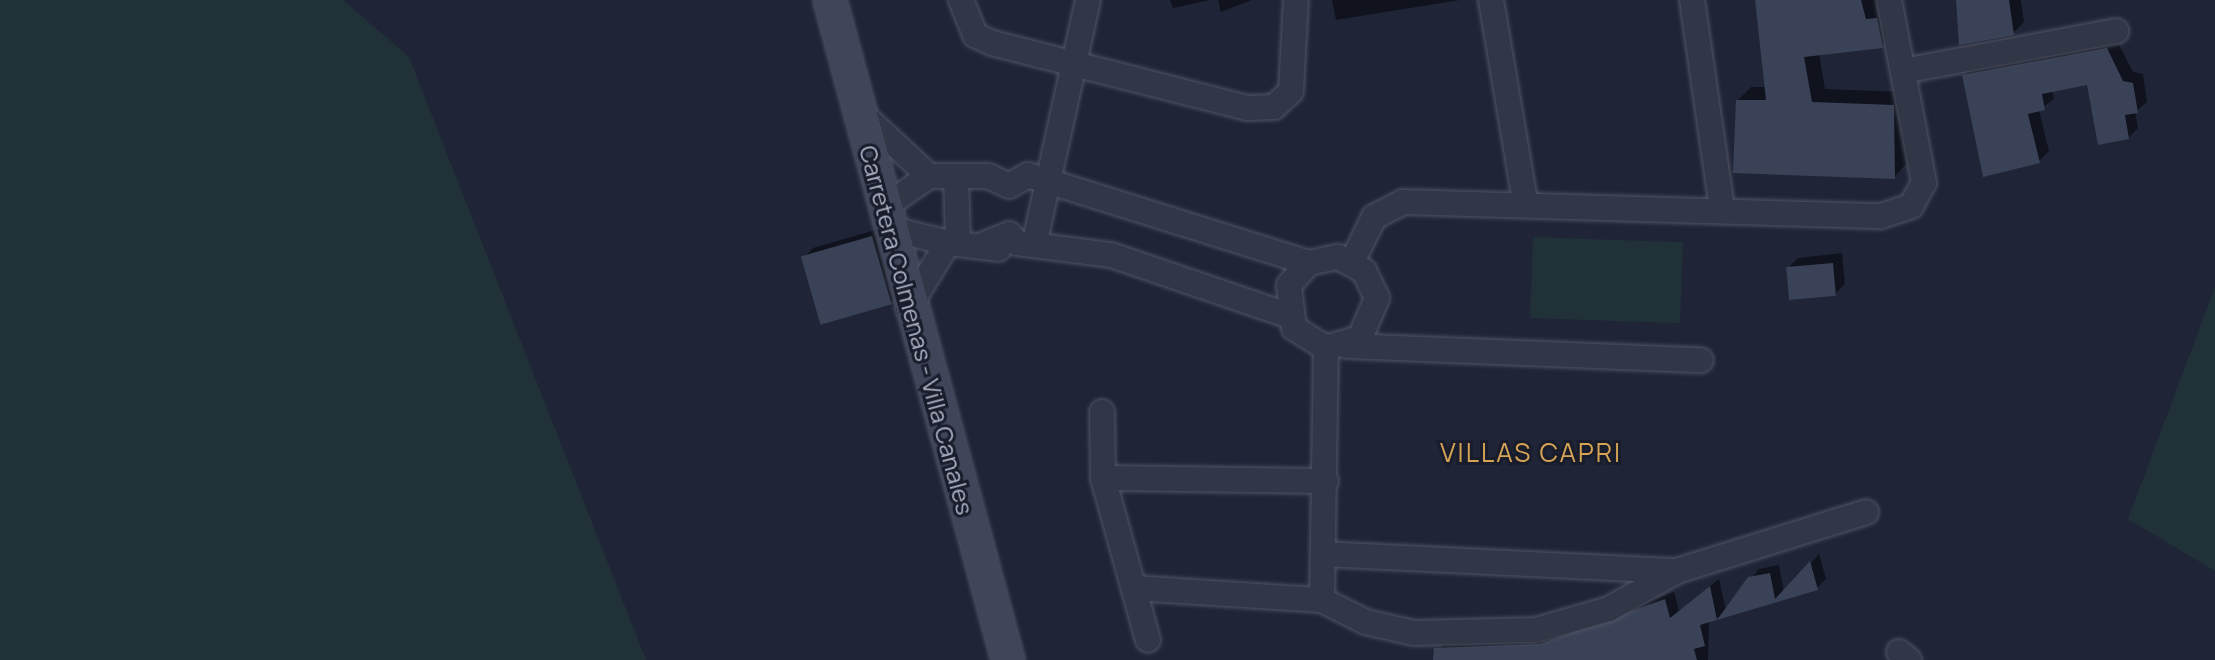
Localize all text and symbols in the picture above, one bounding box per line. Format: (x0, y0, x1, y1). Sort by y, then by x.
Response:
street label: Carretera Colmenas - Villa Canales (854, 142, 980, 518)
district label: VILLAS CAPRI (1440, 437, 1622, 469)

